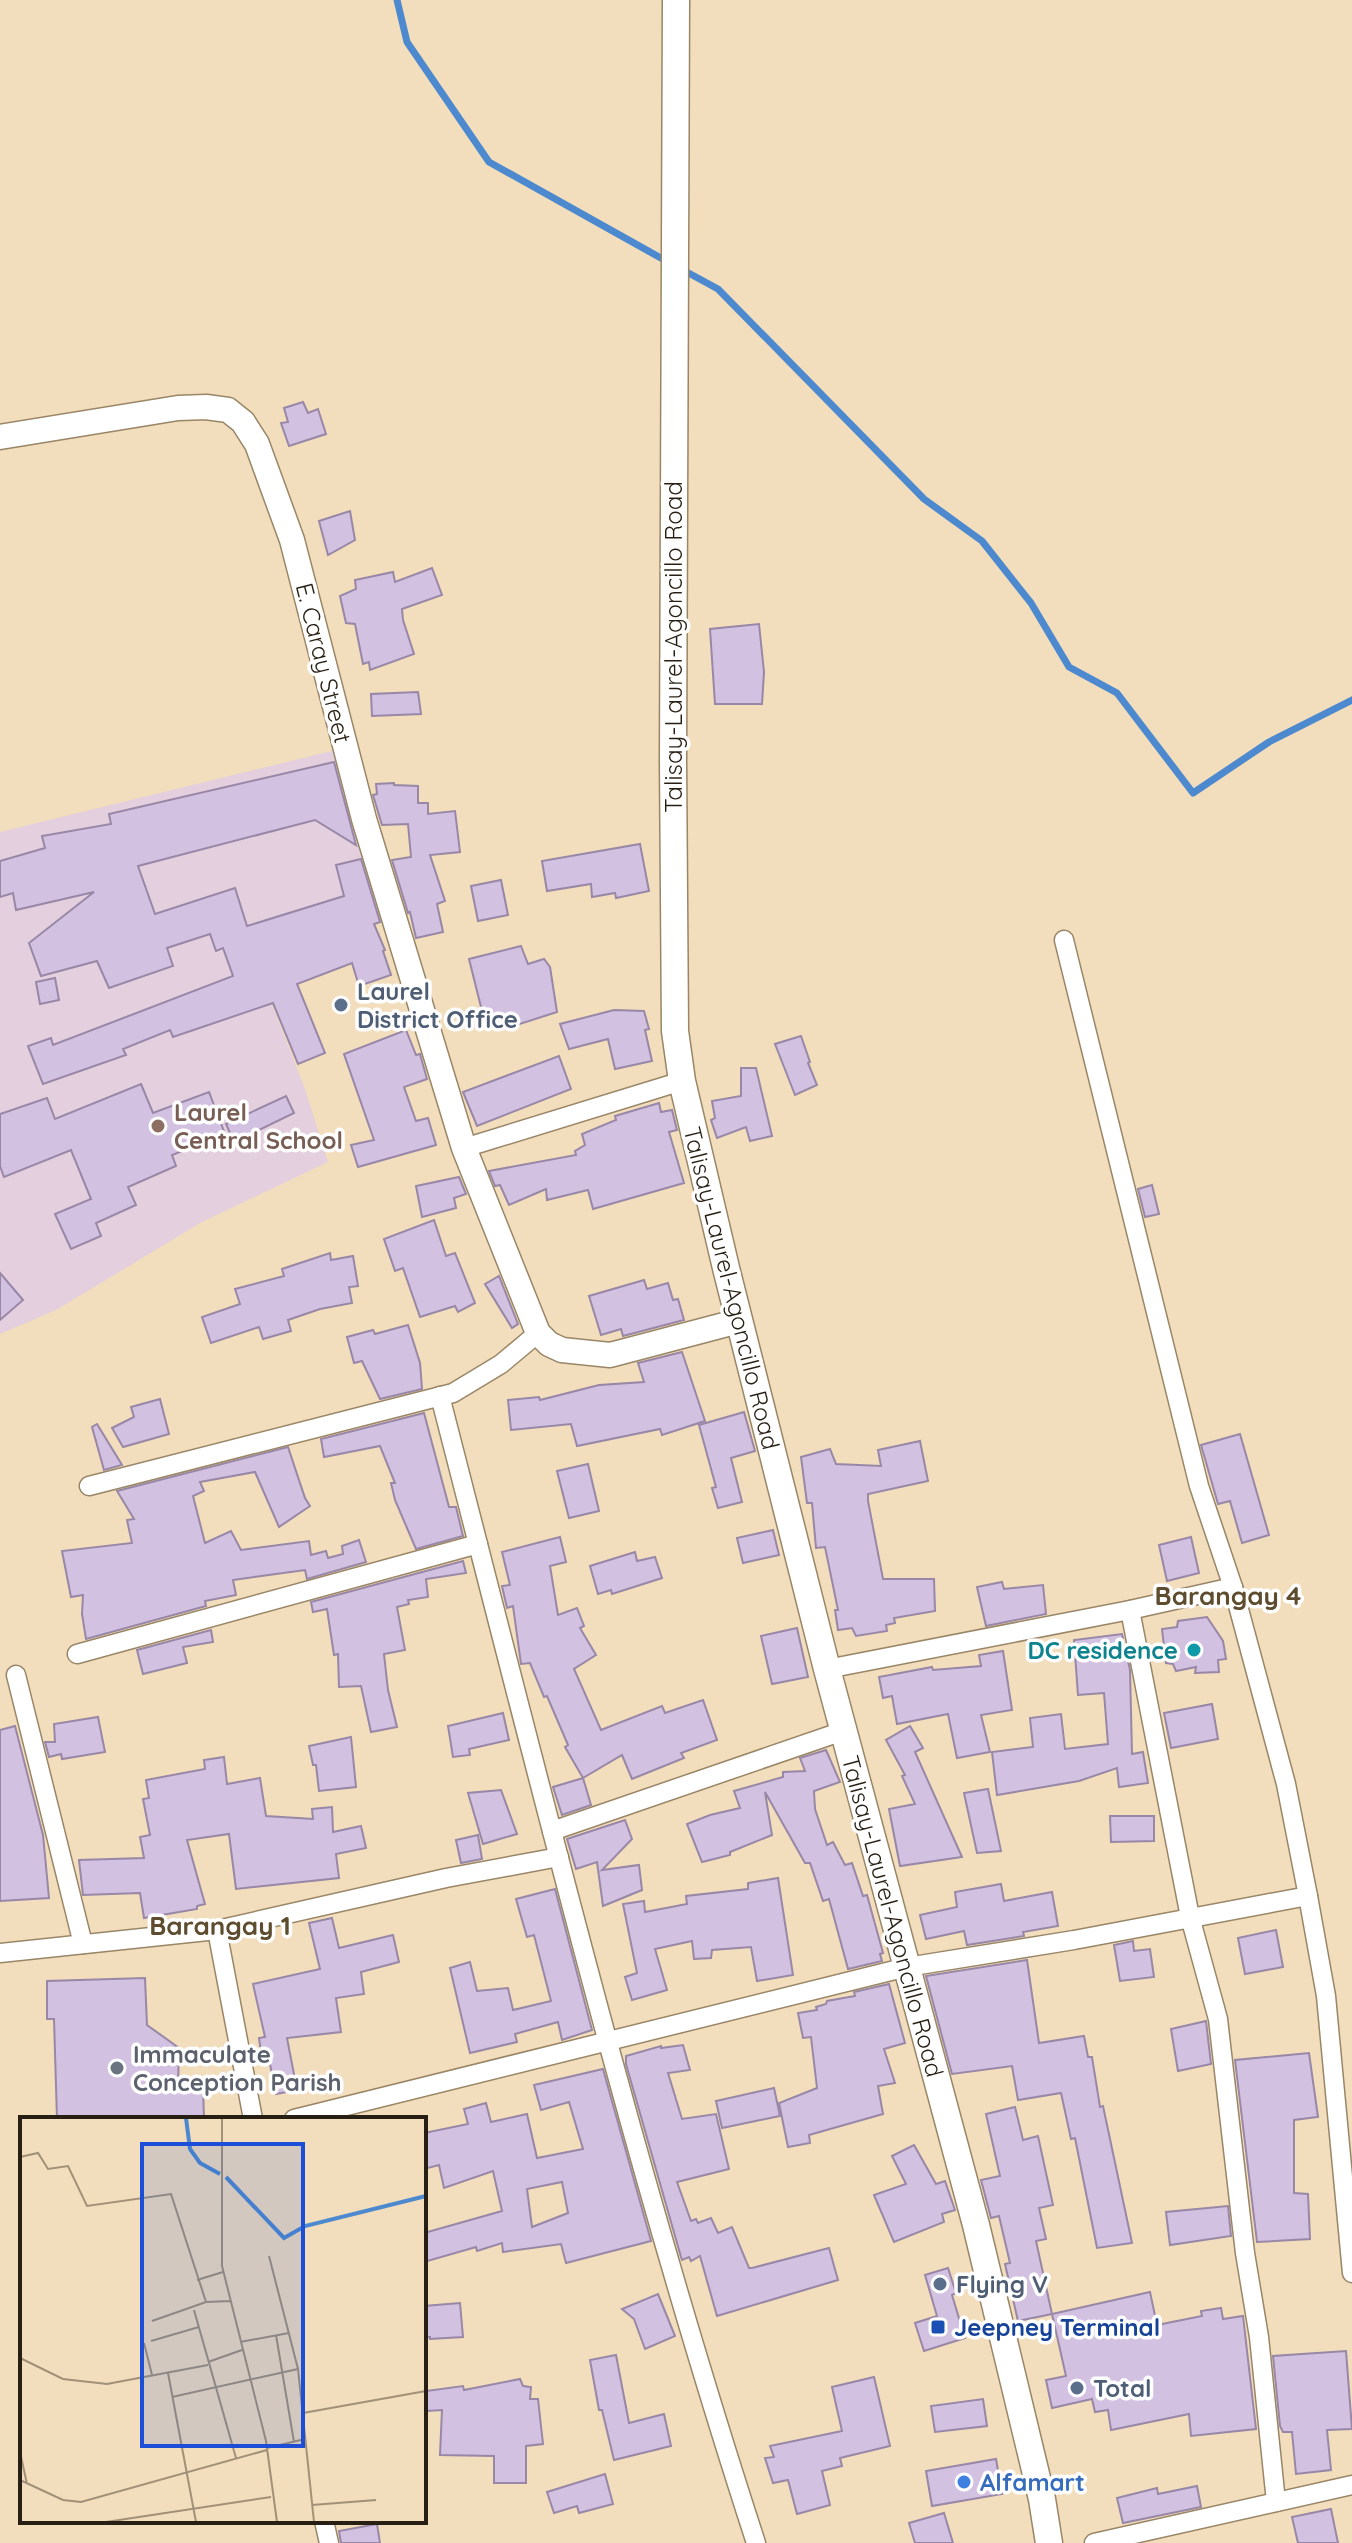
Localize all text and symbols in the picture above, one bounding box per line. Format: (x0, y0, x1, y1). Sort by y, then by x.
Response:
street label: Talisay-Laurel-Agoncillo Road (658, 481, 688, 813)
street label: E. Caray Street (290, 580, 358, 746)
place label: Laurel District Office (357, 976, 518, 1034)
marker: Laurel District Office (332, 996, 350, 1014)
place label: Laurel Central School (174, 1097, 343, 1155)
marker: Laurel Central School (149, 1117, 167, 1135)
street label: Talisay-Laurel-Agoncillo Road (677, 1124, 787, 1452)
district label: Barangay 4 (1155, 1579, 1301, 1612)
place label: DC residence (1028, 1635, 1178, 1665)
marker: DC residence (1185, 1641, 1203, 1659)
street label: Talisay-Laurel-Agoncillo Road (836, 1752, 950, 2080)
district label: Barangay 1 (149, 1909, 291, 1942)
place label: Immaculate Conception Parish (133, 2039, 342, 2097)
marker: Immaculate Conception Parish (108, 2059, 126, 2077)
inset map (20, 2117, 426, 2523)
place label: Flying V (956, 2269, 1048, 2299)
marker: Flying V (931, 2275, 949, 2293)
place label: Jeepney Terminal (954, 2312, 1160, 2342)
marker: Jeepney Terminal (929, 2318, 947, 2336)
place label: Total (1093, 2373, 1152, 2403)
marker: Total (1068, 2379, 1086, 2397)
place label: Alfamart (980, 2467, 1085, 2497)
marker: Alfamart (955, 2473, 973, 2491)

